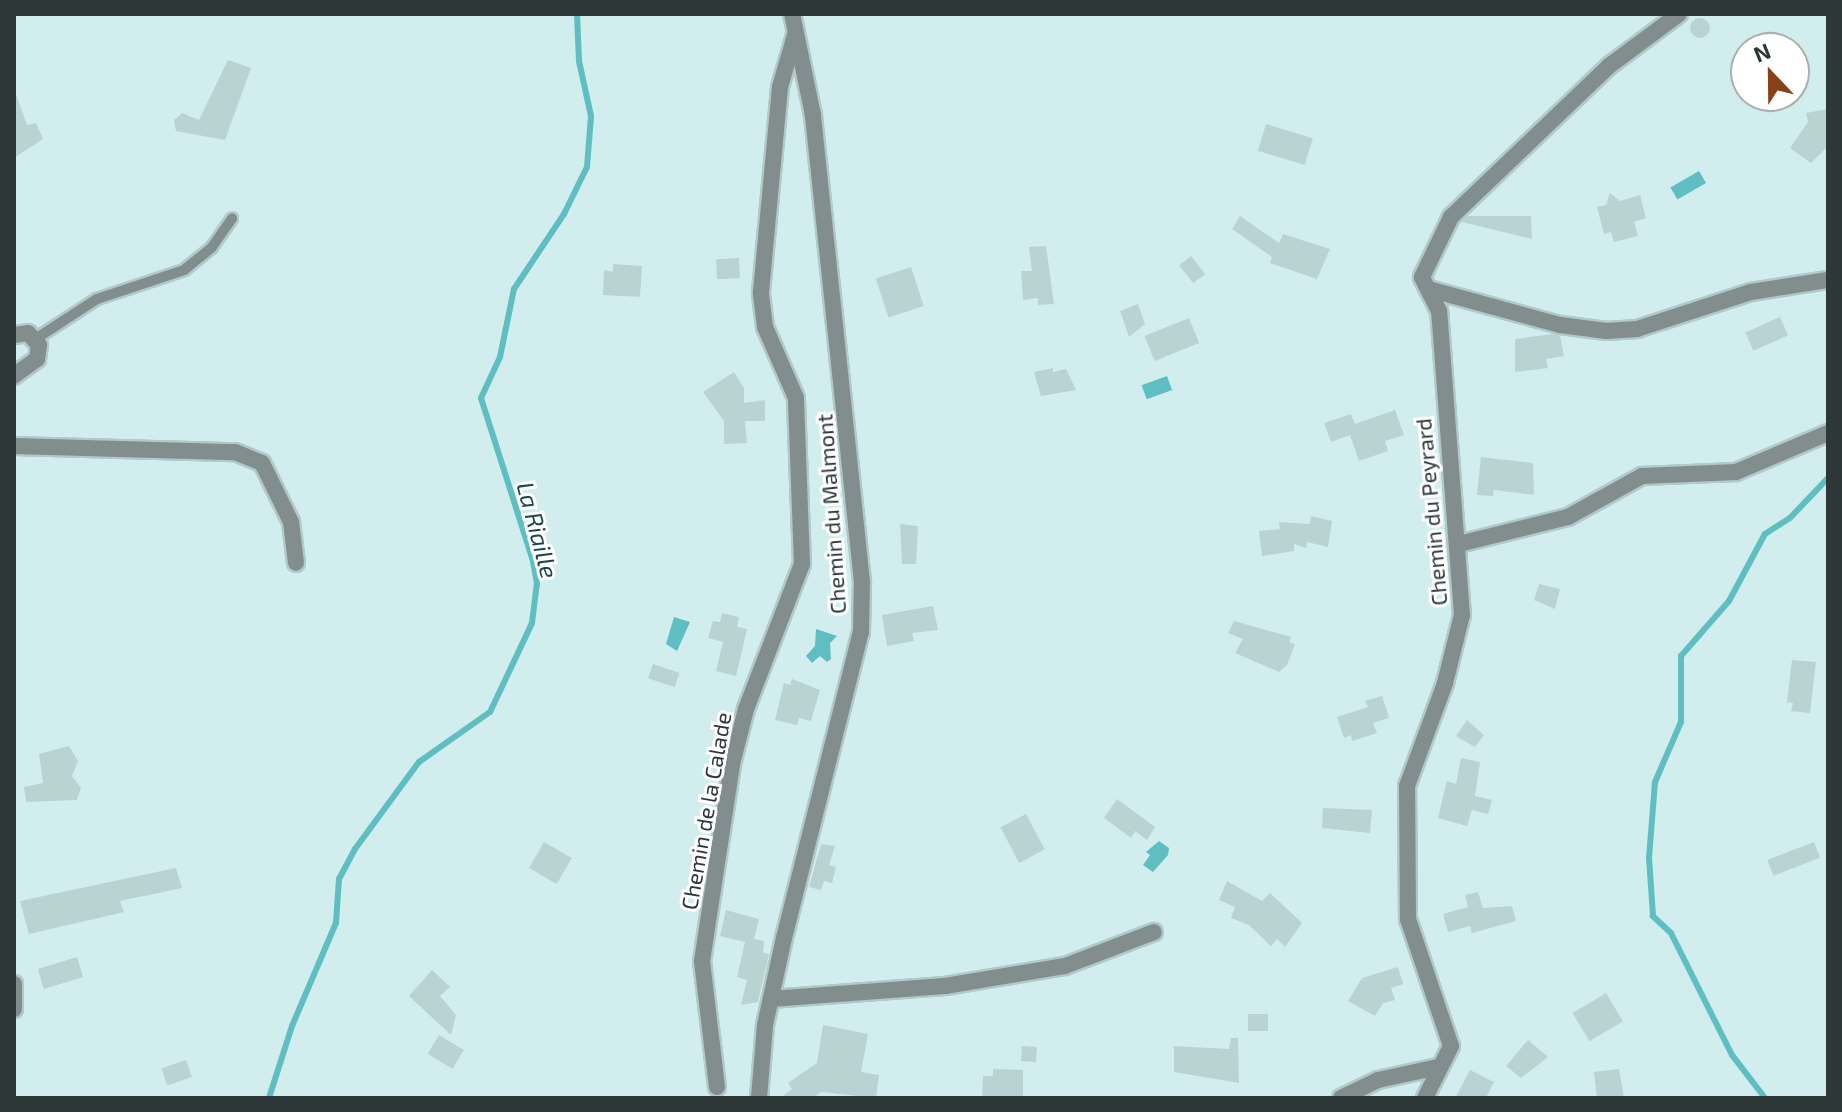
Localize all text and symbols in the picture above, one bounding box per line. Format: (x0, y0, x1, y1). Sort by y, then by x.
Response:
north arrow (1730, 32, 1810, 112)
text: N (1750, 37, 1774, 67)
street label: Chemin du Malmont (811, 413, 851, 615)
street label: Chemin du Peyrard (1410, 417, 1452, 607)
water label: La Riaille (511, 479, 565, 581)
street label: Chemin de la Calade (676, 710, 736, 912)

